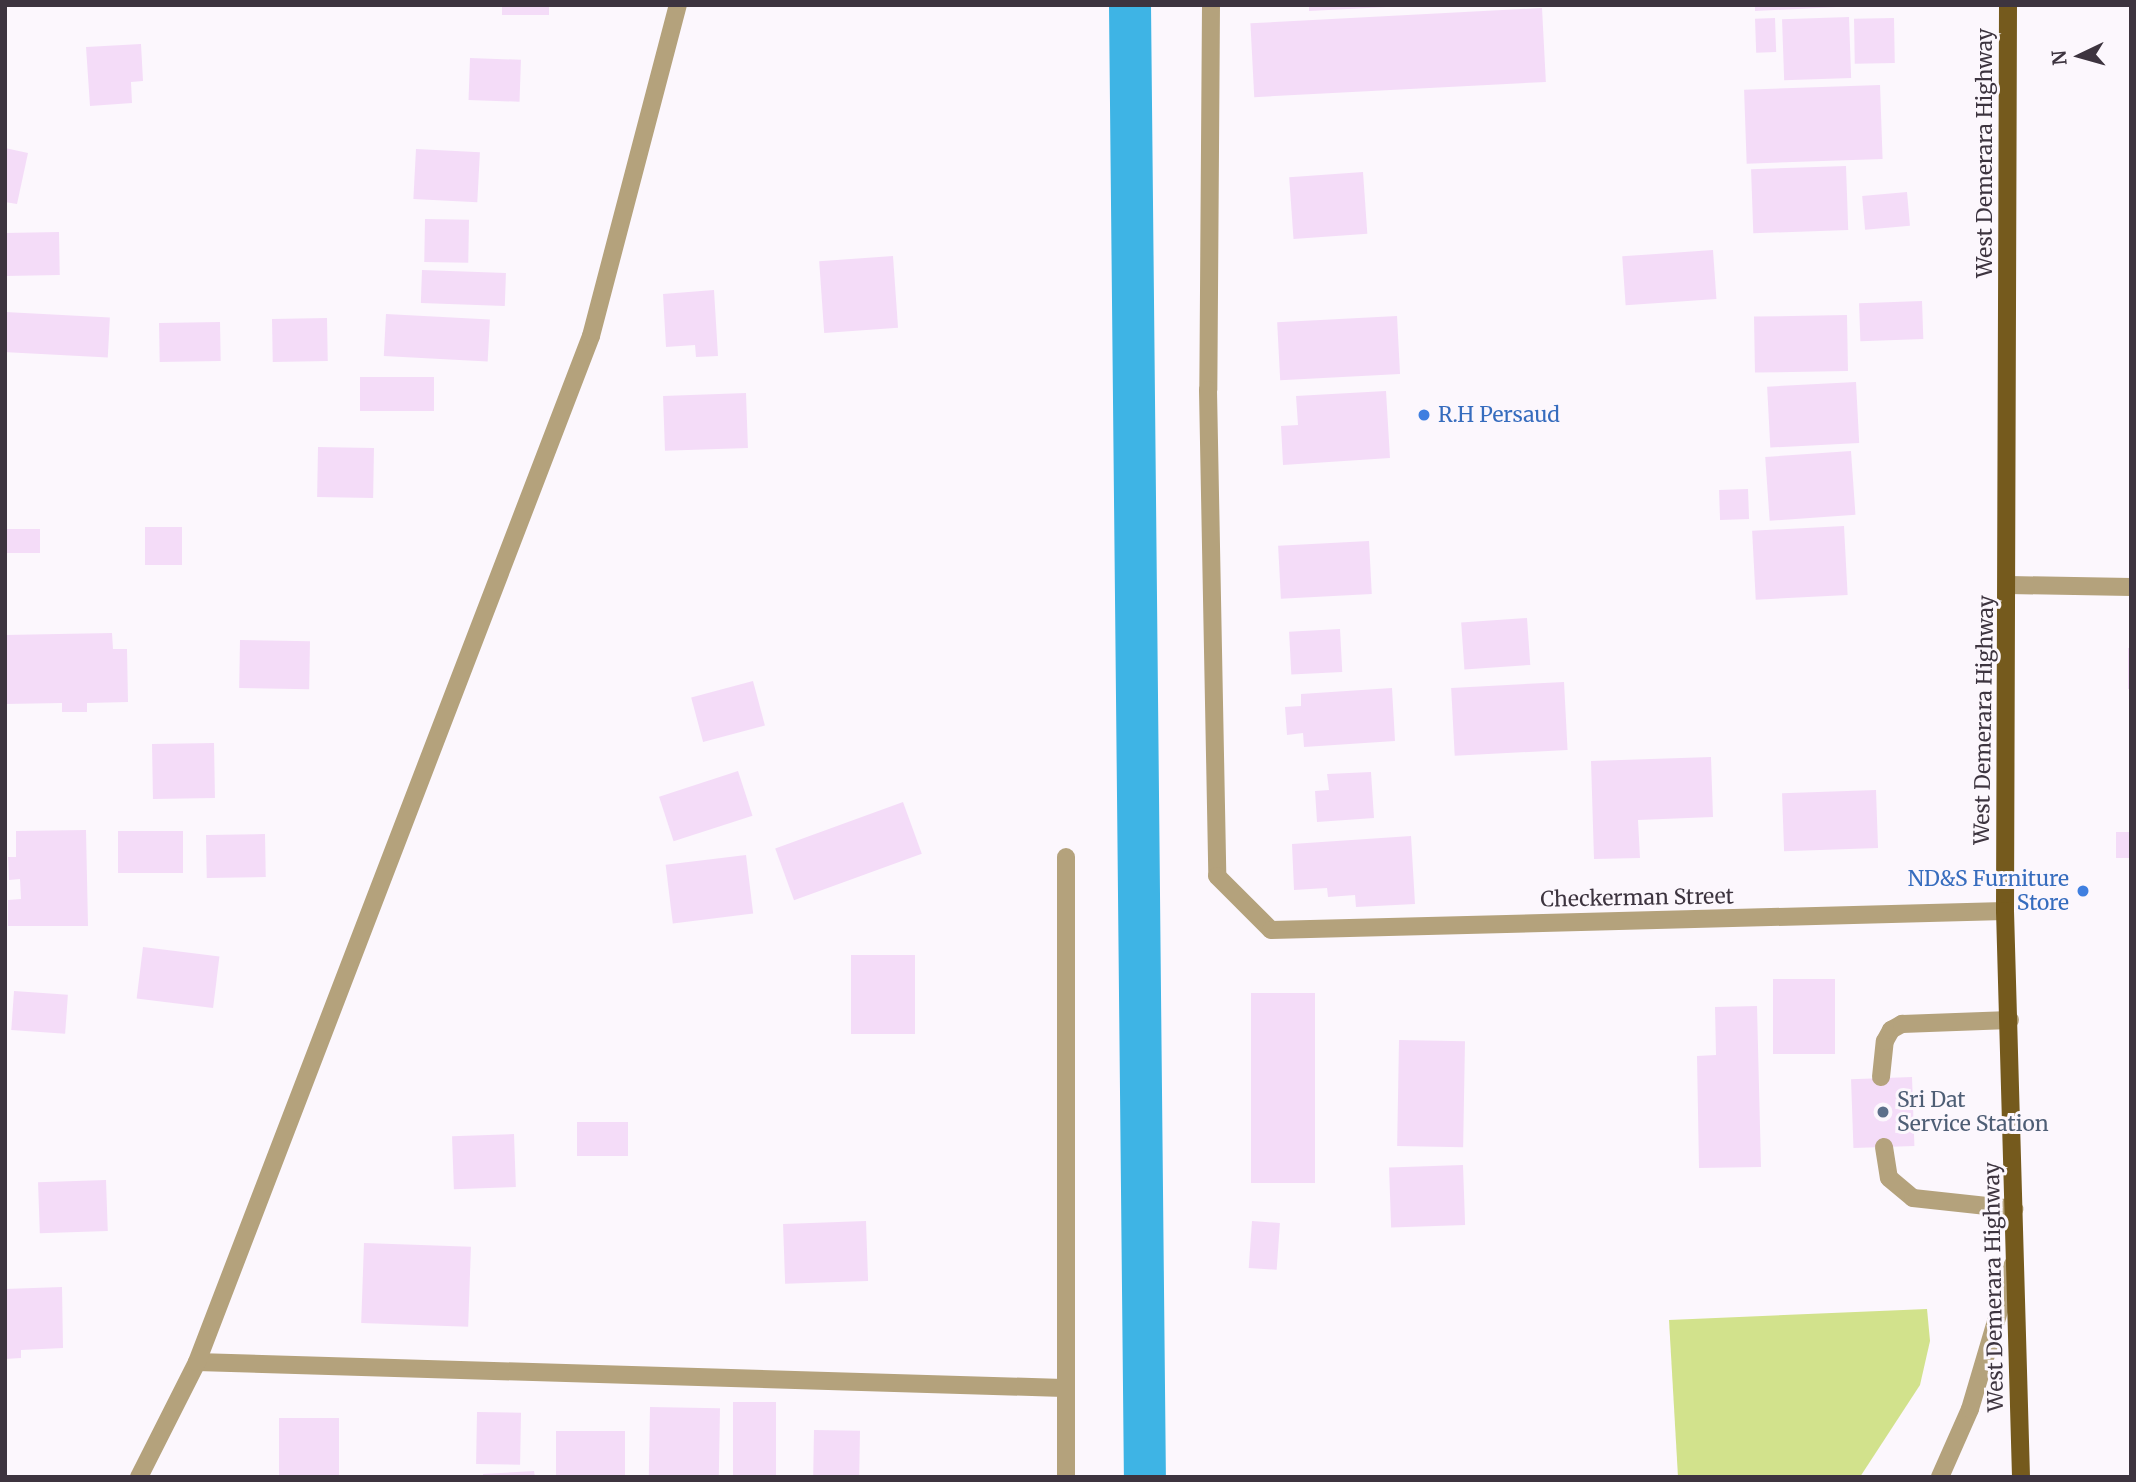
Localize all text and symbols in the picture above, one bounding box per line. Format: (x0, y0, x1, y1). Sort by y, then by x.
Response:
north arrow (2045, 21, 2115, 91)
street label: West Demerara Highway (1972, 28, 1998, 278)
text: N (2046, 49, 2072, 66)
place label: R.H Persaud (1438, 402, 1560, 428)
marker: R.H Persaud (1416, 407, 1432, 423)
street label: West Demerara Highway (1969, 595, 1999, 845)
place label: ND&S Furniture Store (1908, 866, 2069, 916)
marker: ND&S Furniture Store (2075, 883, 2091, 899)
street label: Checkerman Street (1540, 884, 1734, 912)
place label: Sri Dat Service Station (1897, 1087, 2049, 1137)
marker: Sri Dat Service Station (1875, 1104, 1891, 1120)
street label: West Demerara Highway (1979, 1162, 2009, 1412)

